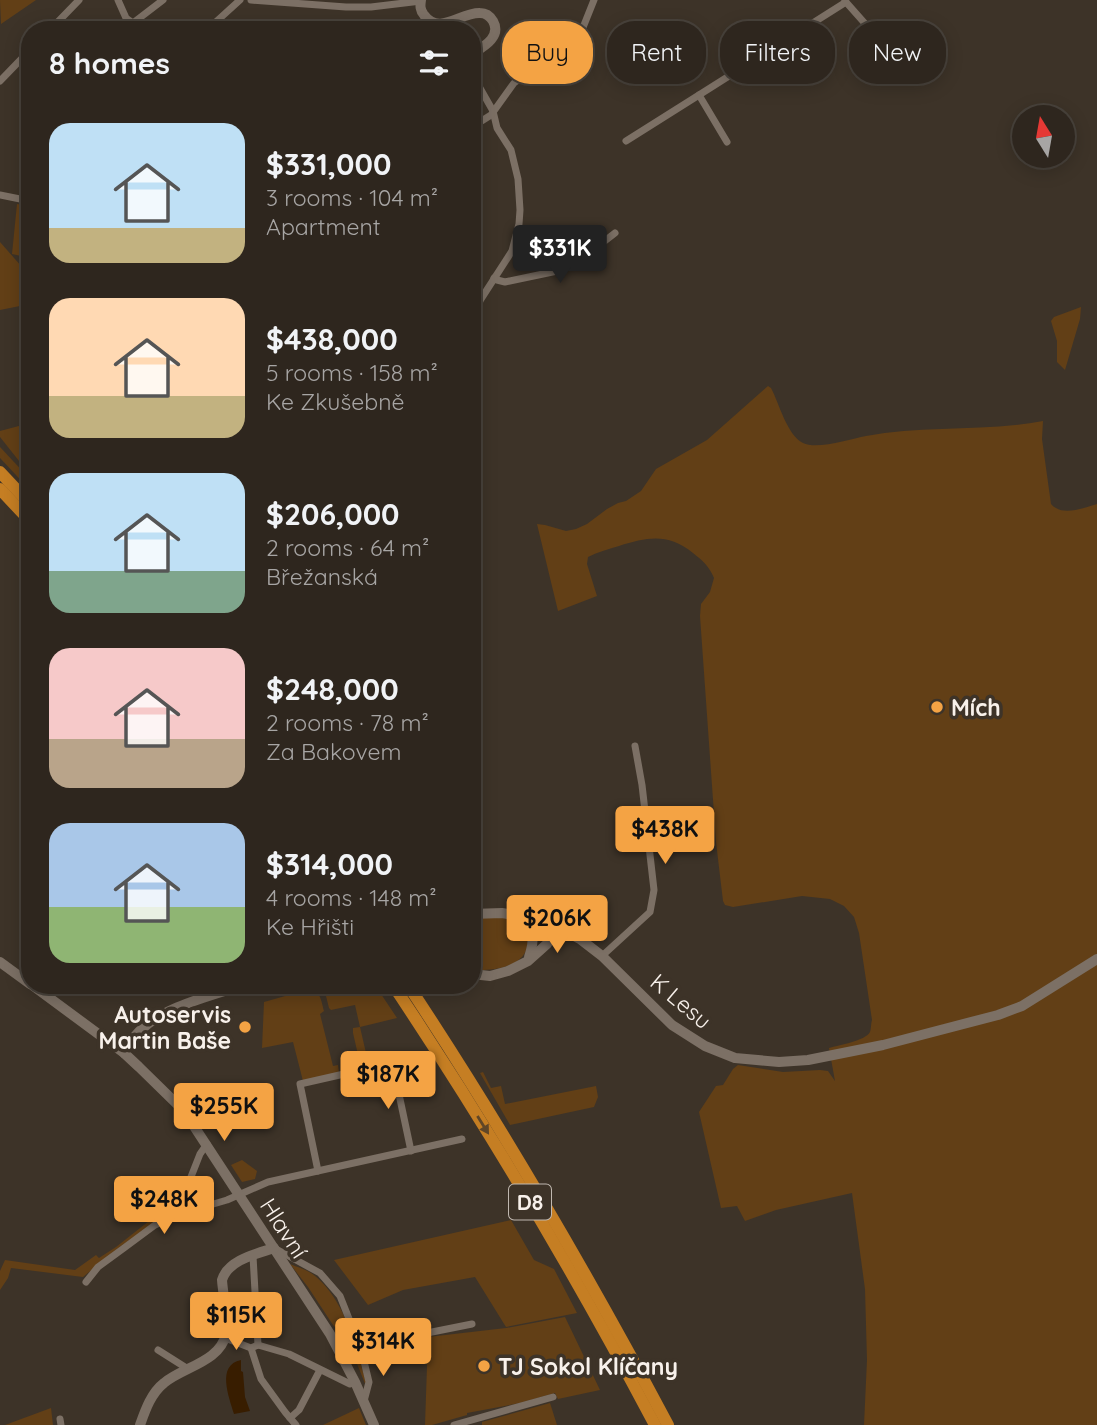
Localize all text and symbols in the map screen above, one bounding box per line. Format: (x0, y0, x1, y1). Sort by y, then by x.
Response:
chip: Buy (502, 21, 593, 84)
chip: Rent (607, 21, 706, 84)
chip: Filters (720, 21, 835, 84)
chip: New (849, 21, 946, 84)
text: 8 homes (49, 44, 170, 82)
icon: filters (415, 44, 453, 82)
north arrow (1012, 105, 1074, 168)
map controls (1012, 105, 1075, 168)
text: $331,000 (266, 145, 391, 183)
icon: home (105, 151, 189, 235)
text: 3 rooms · 104 m² (266, 183, 438, 212)
text: Apartment (266, 212, 380, 241)
pin: $331K (511, 226, 609, 285)
text: $331K (529, 233, 591, 262)
text: $438,000 (266, 320, 398, 358)
icon: home (105, 326, 189, 410)
text: 5 rooms · 158 m² (266, 358, 438, 387)
text: Ke Zkušebně (266, 387, 404, 416)
text: $206,000 (266, 495, 400, 533)
icon: home (105, 501, 189, 585)
text: 2 rooms · 64 m² (266, 533, 429, 562)
text: Břežanská (266, 562, 378, 591)
text: $248,000 (266, 670, 399, 708)
icon: home (105, 676, 189, 760)
place label: Mích (951, 693, 1001, 722)
marker: Mích (929, 699, 945, 715)
text: 2 rooms · 78 m² (266, 708, 429, 737)
text: Za Bakovem (266, 737, 402, 766)
pin: $438K (616, 806, 714, 866)
text: $438K (631, 814, 699, 843)
text: $314,000 (266, 845, 393, 883)
icon: home (105, 851, 189, 935)
text: 4 rooms · 148 m² (266, 883, 437, 912)
pin: $206K (508, 895, 606, 955)
text: $206K (523, 903, 591, 932)
text: Ke Hřišti (266, 912, 354, 941)
street label: K Lesu (645, 967, 717, 1035)
place label: Autoservis Martin Baše (99, 1000, 231, 1055)
marker: Autoservis Martin Baše (237, 1019, 253, 1035)
pin: $187K (339, 1052, 437, 1111)
text: $187K (357, 1059, 419, 1088)
pin: $255K (175, 1084, 273, 1143)
text: $255K (190, 1091, 258, 1120)
one-way arrow (477, 1115, 490, 1135)
pin: $248K (115, 1176, 213, 1236)
text: $248K (130, 1184, 198, 1213)
road number: D8 (509, 1184, 551, 1220)
street label: Hlavní (254, 1192, 314, 1264)
pin: $115K (187, 1292, 285, 1352)
text: $115K (206, 1300, 266, 1329)
pin: $314K (334, 1318, 432, 1378)
text: $314K (351, 1326, 415, 1355)
place label: TJ Sokol Klíčany (498, 1352, 678, 1381)
marker: TJ Sokol Klíčany (476, 1358, 492, 1374)

